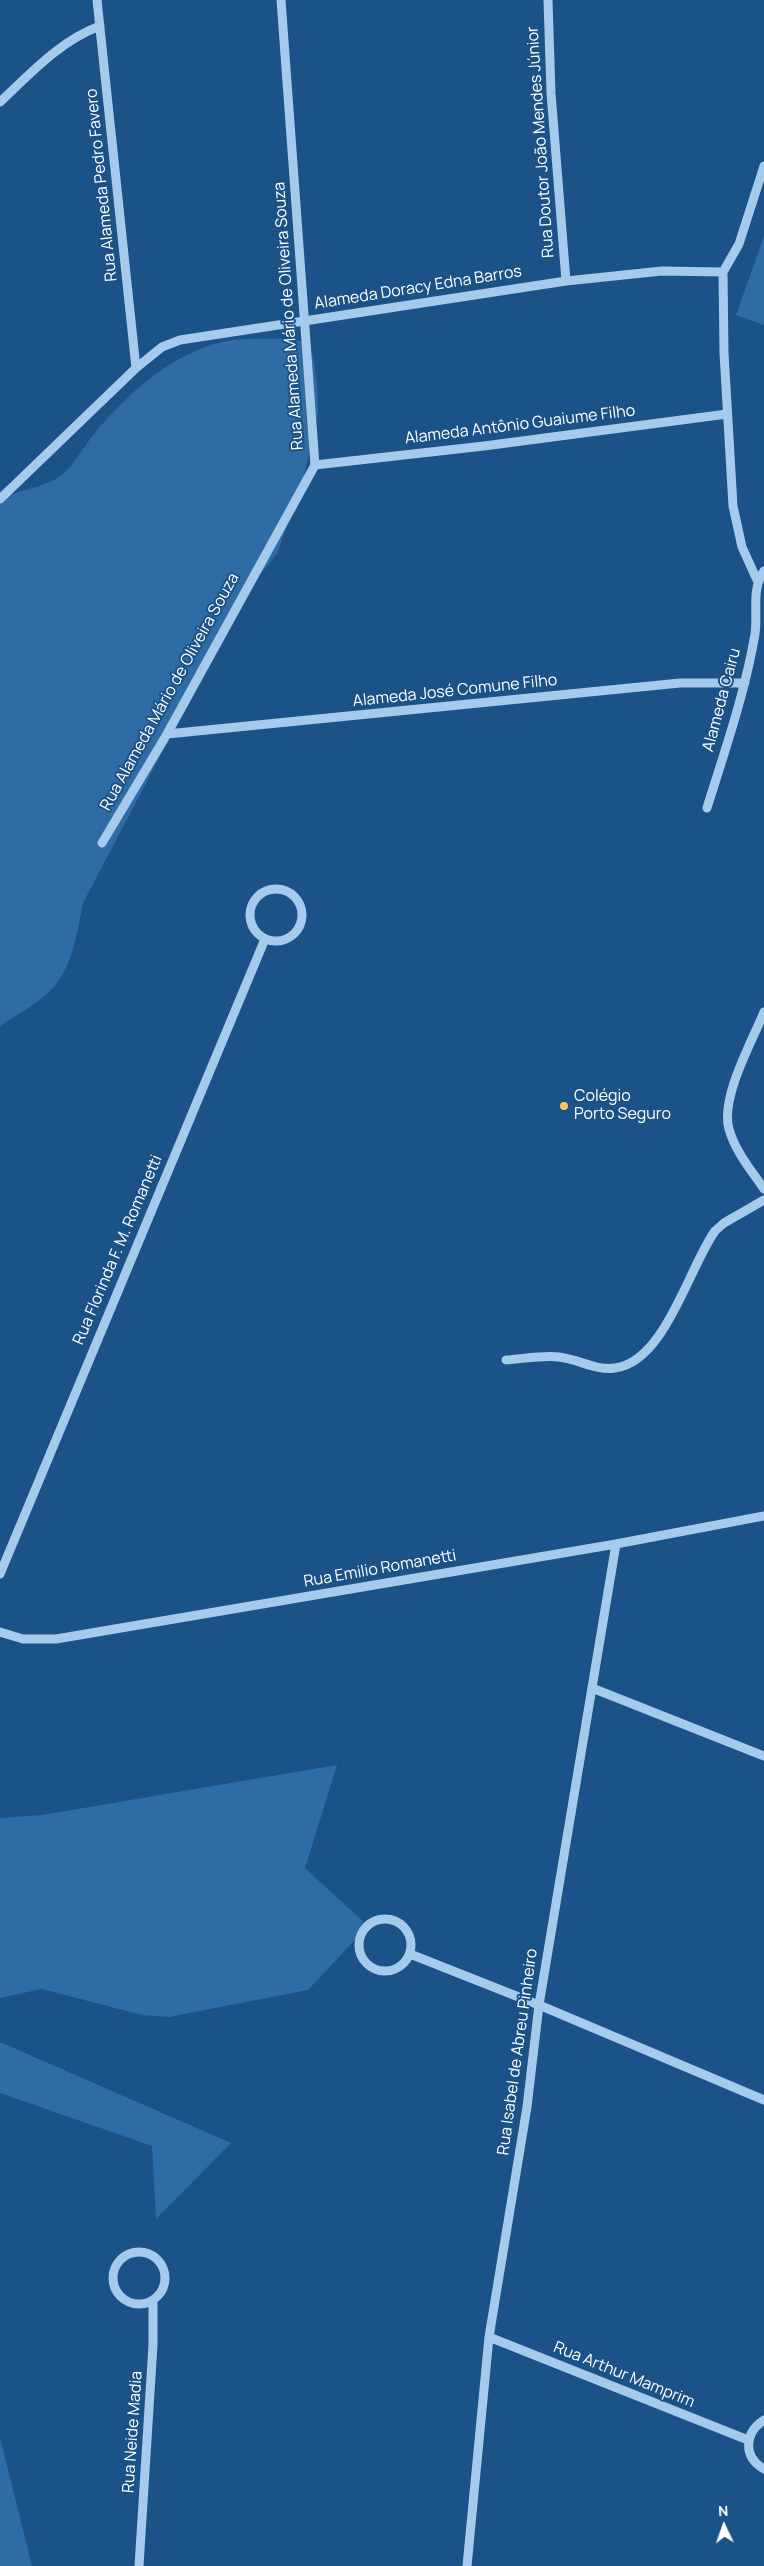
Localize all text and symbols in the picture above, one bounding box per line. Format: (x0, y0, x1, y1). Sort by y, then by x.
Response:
street label: Rua Doutor João Mendes Júnior (523, 26, 559, 258)
street label: Rua Alameda Pedro Favero (82, 87, 122, 283)
street label: Rua Alameda Mário de Oliveira Souza (270, 181, 308, 451)
street label: Alameda Doracy Edna Barros (313, 262, 523, 314)
street label: Alameda Antônio Guaiume Filho (404, 401, 636, 449)
street label: Rua Alameda Mário de Oliveira Souza (96, 570, 244, 814)
street label: Alameda Cairu (699, 646, 745, 754)
street label: Alameda José Comune Filho (352, 671, 558, 711)
place label: Colégio Porto Seguro (574, 1087, 671, 1125)
marker: Colégio Porto Seguro (558, 1100, 570, 1112)
street label: Rua Florinda F. M. Romanetti (69, 1152, 167, 1348)
street label: Rua Emilio Romanetti (302, 1546, 458, 1592)
street label: Rua Isabel de Abreu Pinheiro (494, 1948, 542, 2156)
street label: Rua Arthur Mamprim (551, 2338, 697, 2412)
street label: Rua Neide Madia (119, 2370, 147, 2494)
north arrow (699, 2501, 749, 2551)
text: N (718, 2501, 729, 2520)

